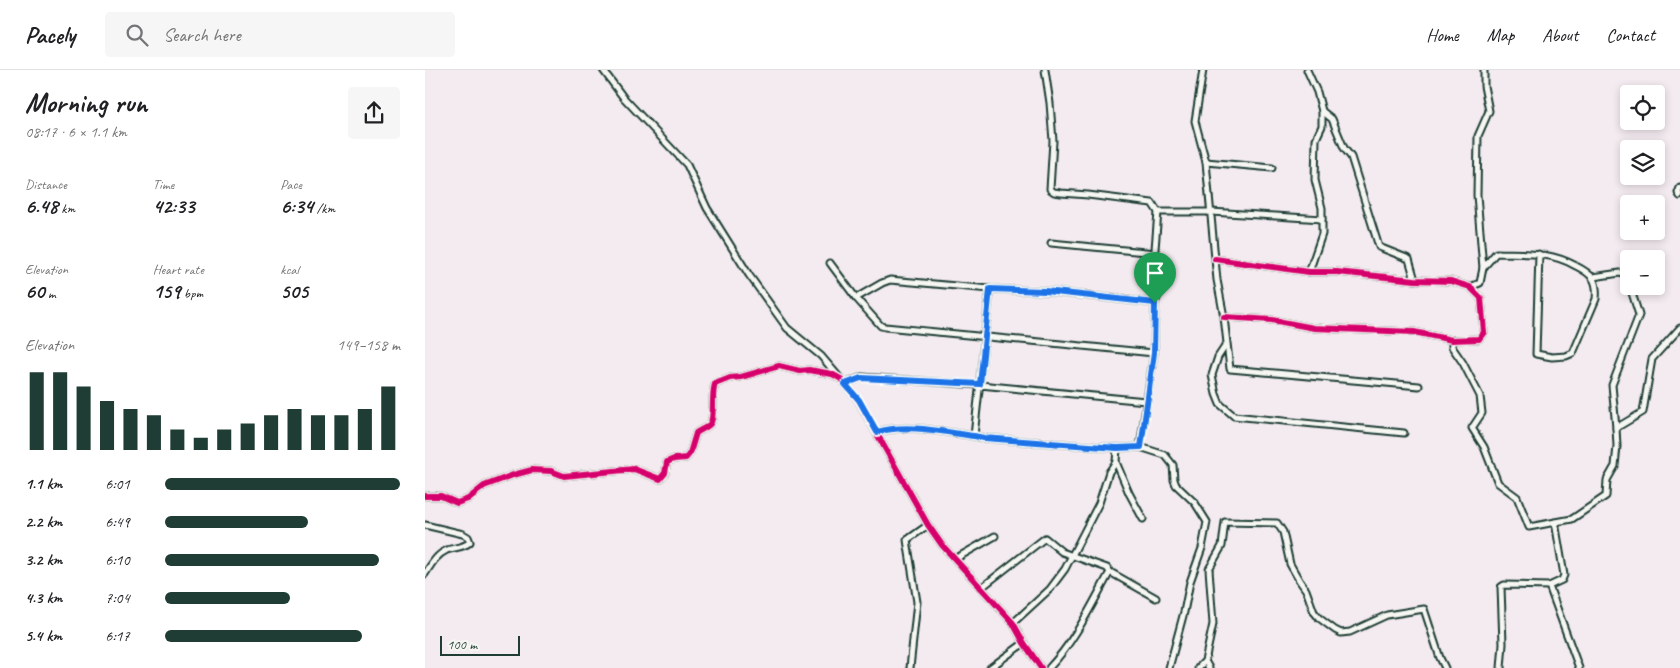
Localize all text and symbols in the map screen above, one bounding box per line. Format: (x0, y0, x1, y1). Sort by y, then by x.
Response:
search box (105, 12, 455, 57)
text: Pacely (25, 20, 75, 50)
icon: search (123, 21, 151, 49)
text: Search here (163, 23, 241, 47)
text: Home (1426, 24, 1459, 46)
text: Map (1487, 24, 1514, 46)
text: About (1542, 24, 1578, 46)
text: Contact (1606, 24, 1655, 46)
text: Morning run (25, 85, 147, 120)
map controls (1620, 85, 1665, 295)
button: locate (1620, 85, 1665, 130)
button: share (348, 87, 400, 139)
text: 08:17 · 6 × 1.1 km (25, 122, 127, 142)
button: layers (1620, 140, 1665, 185)
text: Distance (25, 176, 67, 193)
text: Time (153, 176, 174, 193)
text: Pace (280, 176, 302, 193)
text: 6.48 (25, 193, 58, 219)
text: 42:33 (153, 193, 195, 219)
text: 6:34 (280, 193, 313, 219)
button: + (1620, 195, 1665, 240)
text: km (58, 200, 75, 217)
text: /km (313, 200, 335, 217)
button: − (1620, 250, 1665, 295)
pin (1134, 252, 1176, 303)
icon: arrive (1141, 259, 1169, 287)
text: Elevation (25, 261, 68, 278)
text: Heart rate (153, 261, 204, 278)
text: kcal (280, 261, 299, 278)
text: 60 (25, 278, 44, 304)
text: 159 (153, 278, 180, 304)
text: 505 (280, 278, 308, 304)
text: m (44, 285, 56, 302)
text: bpm (180, 285, 203, 302)
text: Elevation (25, 335, 74, 355)
text: 149–158 m (337, 335, 400, 355)
text: 1.1 km (25, 474, 62, 494)
text: 6:01 (105, 474, 130, 494)
text: 2.2 km (25, 512, 62, 532)
text: 6:49 (105, 512, 130, 532)
text: 3.2 km (25, 550, 62, 570)
text: 6:10 (105, 550, 130, 570)
text: 4.3 km (25, 588, 62, 608)
text: 7:04 (105, 588, 130, 608)
text: 5.4 km (25, 626, 62, 646)
text: 6:17 (105, 626, 130, 646)
scale bar (440, 633, 520, 656)
text: 100 m (447, 636, 477, 653)

